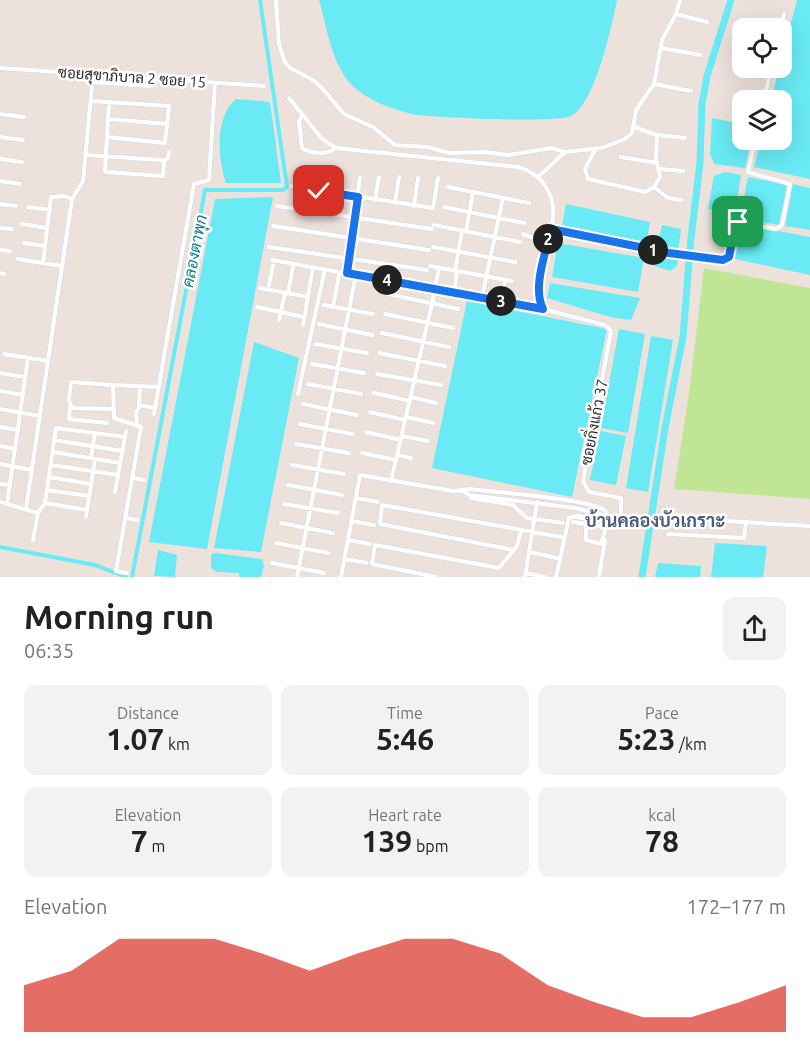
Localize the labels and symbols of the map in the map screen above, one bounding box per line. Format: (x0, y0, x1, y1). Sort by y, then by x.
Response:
street label: ซอยสุขาภิบาล 2 ซอย 15 (57, 63, 207, 94)
pin (293, 165, 344, 216)
pin (712, 196, 763, 247)
water label: คลองตาพุก (178, 213, 213, 290)
pin: 2 (533, 224, 563, 254)
pin: 1 (638, 235, 668, 265)
pin: 4 (372, 265, 402, 295)
pin: 3 (486, 286, 516, 316)
street label: ซอยกิ่งแก้ว 37 (572, 376, 611, 467)
district label: บ้านคลองบัวเกราะ (585, 509, 725, 530)

